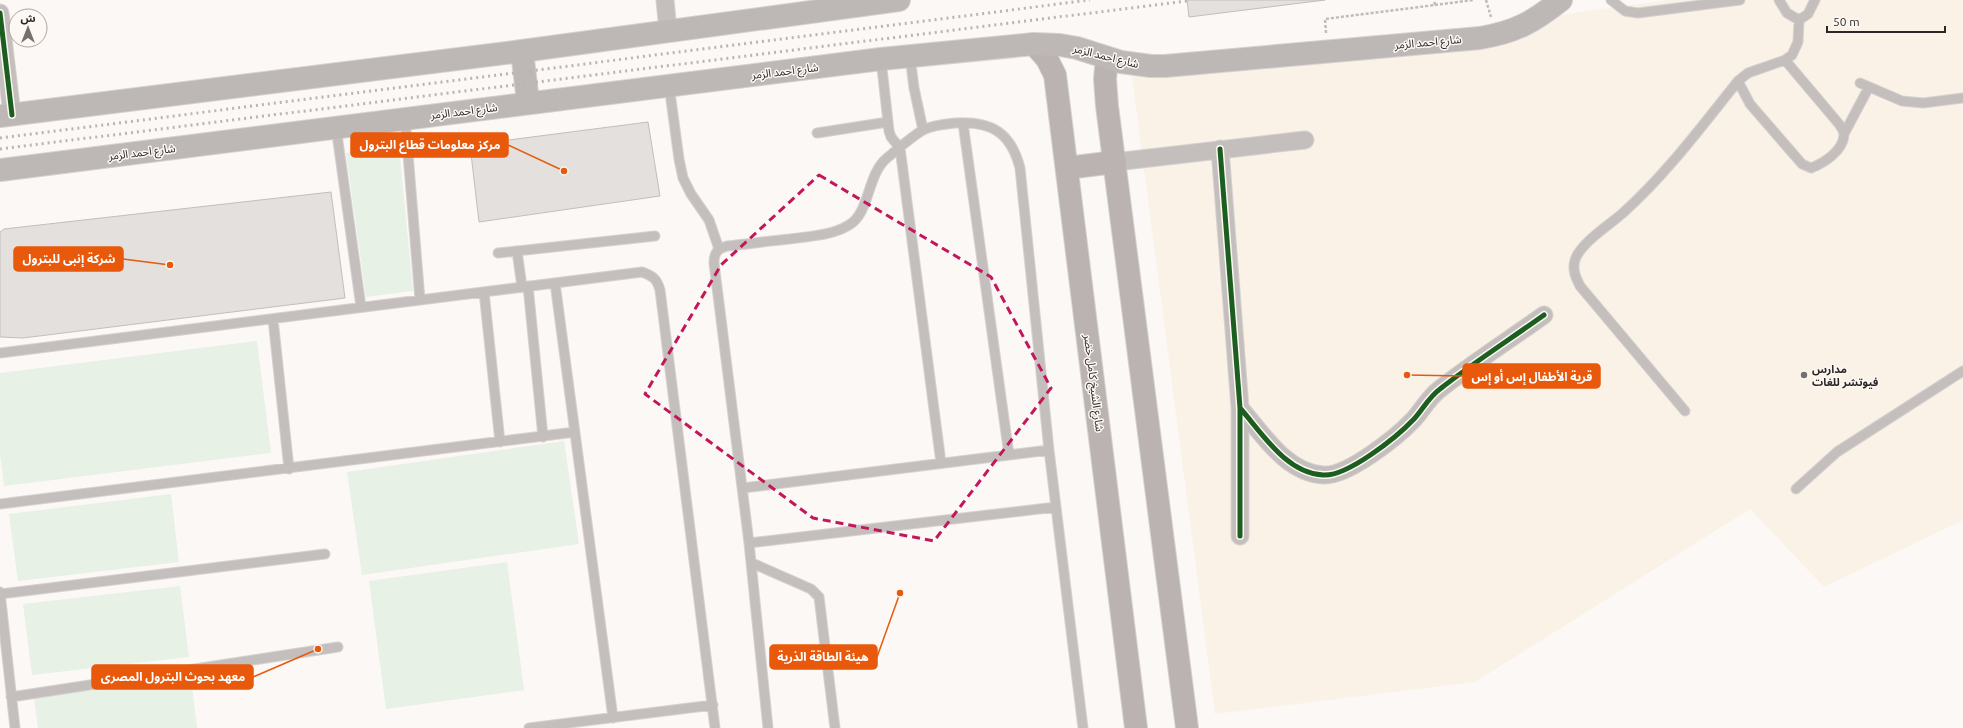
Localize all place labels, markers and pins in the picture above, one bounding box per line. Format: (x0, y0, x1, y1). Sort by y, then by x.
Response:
callout: مركز معلومات قطاع البترول (351, 133, 508, 157)
callout: شركة إنبى للبترول (14, 247, 123, 271)
place label: مدارس فيوتشر للغات (1812, 363, 1879, 389)
callout: قرية الأطفال إس أو إس (1463, 364, 1600, 388)
marker: مدارس فيوتشر للغات (1799, 370, 1809, 380)
callout: هيئة الطاقة الذرية (770, 645, 877, 669)
callout: معهد بحوث البترول المصرى (92, 665, 253, 689)

